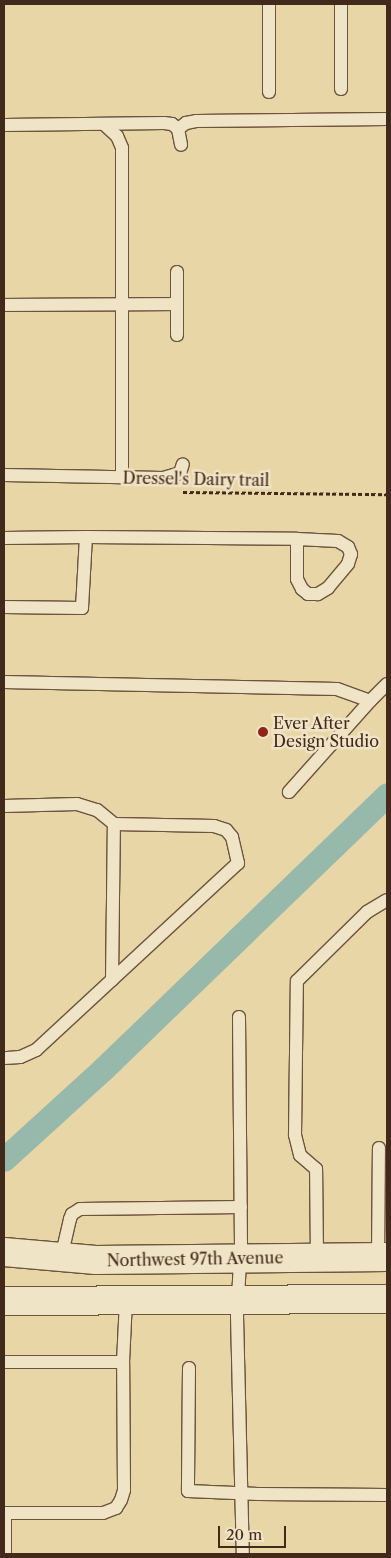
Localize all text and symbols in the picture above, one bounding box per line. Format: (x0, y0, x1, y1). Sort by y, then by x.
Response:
street label: Dressel's Dairy trail (122, 468, 270, 490)
place label: Ever After Design Studio (273, 713, 379, 751)
marker: Ever After Design Studio (257, 726, 269, 738)
street label: Northwest 97th Avenue (106, 1248, 284, 1270)
scale bar (221, 1516, 288, 1548)
text: 20 m (226, 1525, 262, 1544)

